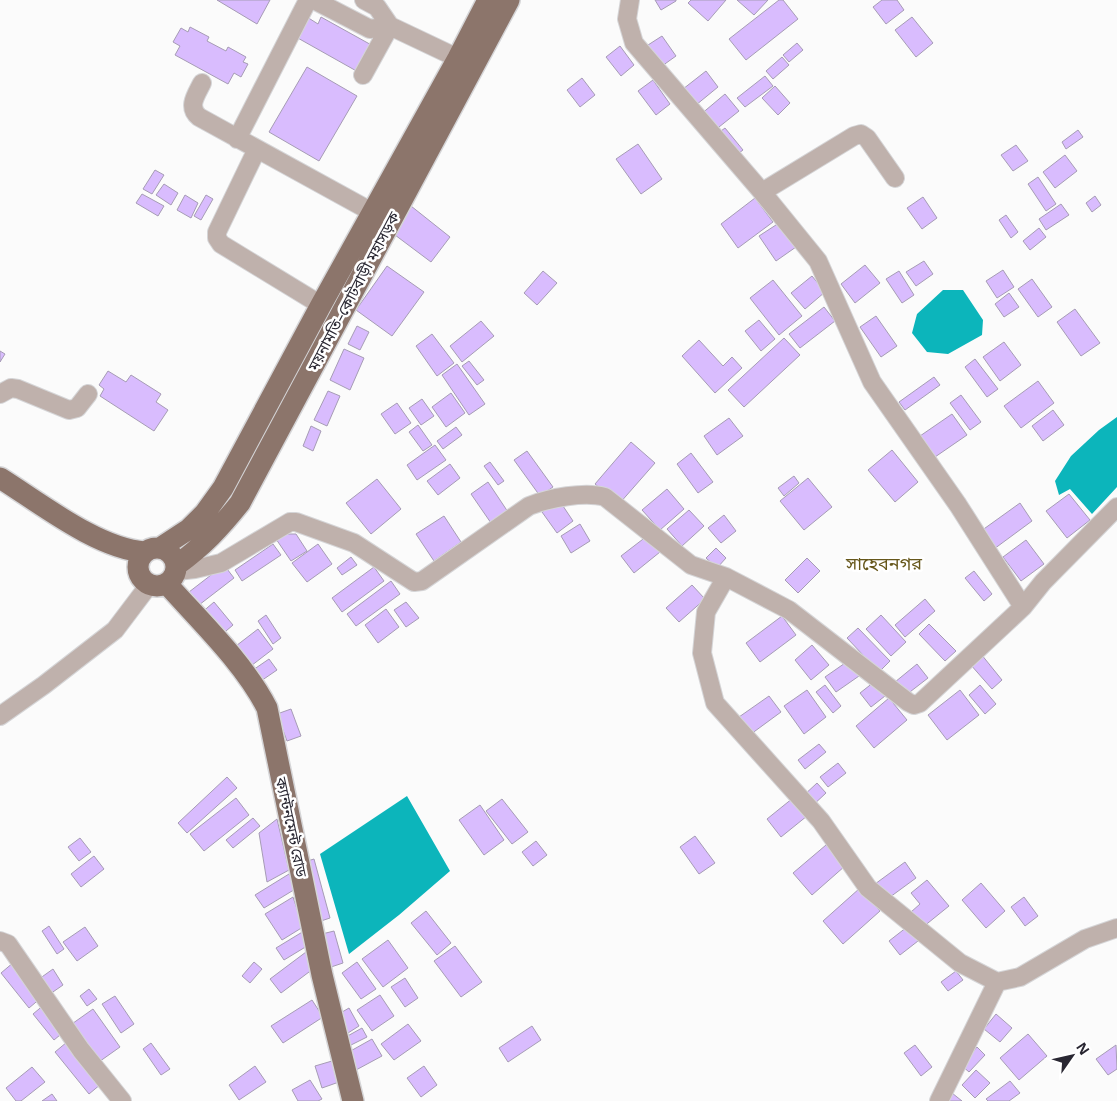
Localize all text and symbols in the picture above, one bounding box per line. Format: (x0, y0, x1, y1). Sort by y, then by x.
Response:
street label: ময়নামতি–কোটবাড়ী মহাসড়ক (302, 207, 404, 375)
district label: সাহেবনগর (845, 551, 922, 575)
street label: ক্যান্টনমেন্ট রোড (271, 774, 312, 879)
north arrow (1047, 1031, 1097, 1081)
text: N (1072, 1038, 1094, 1058)

